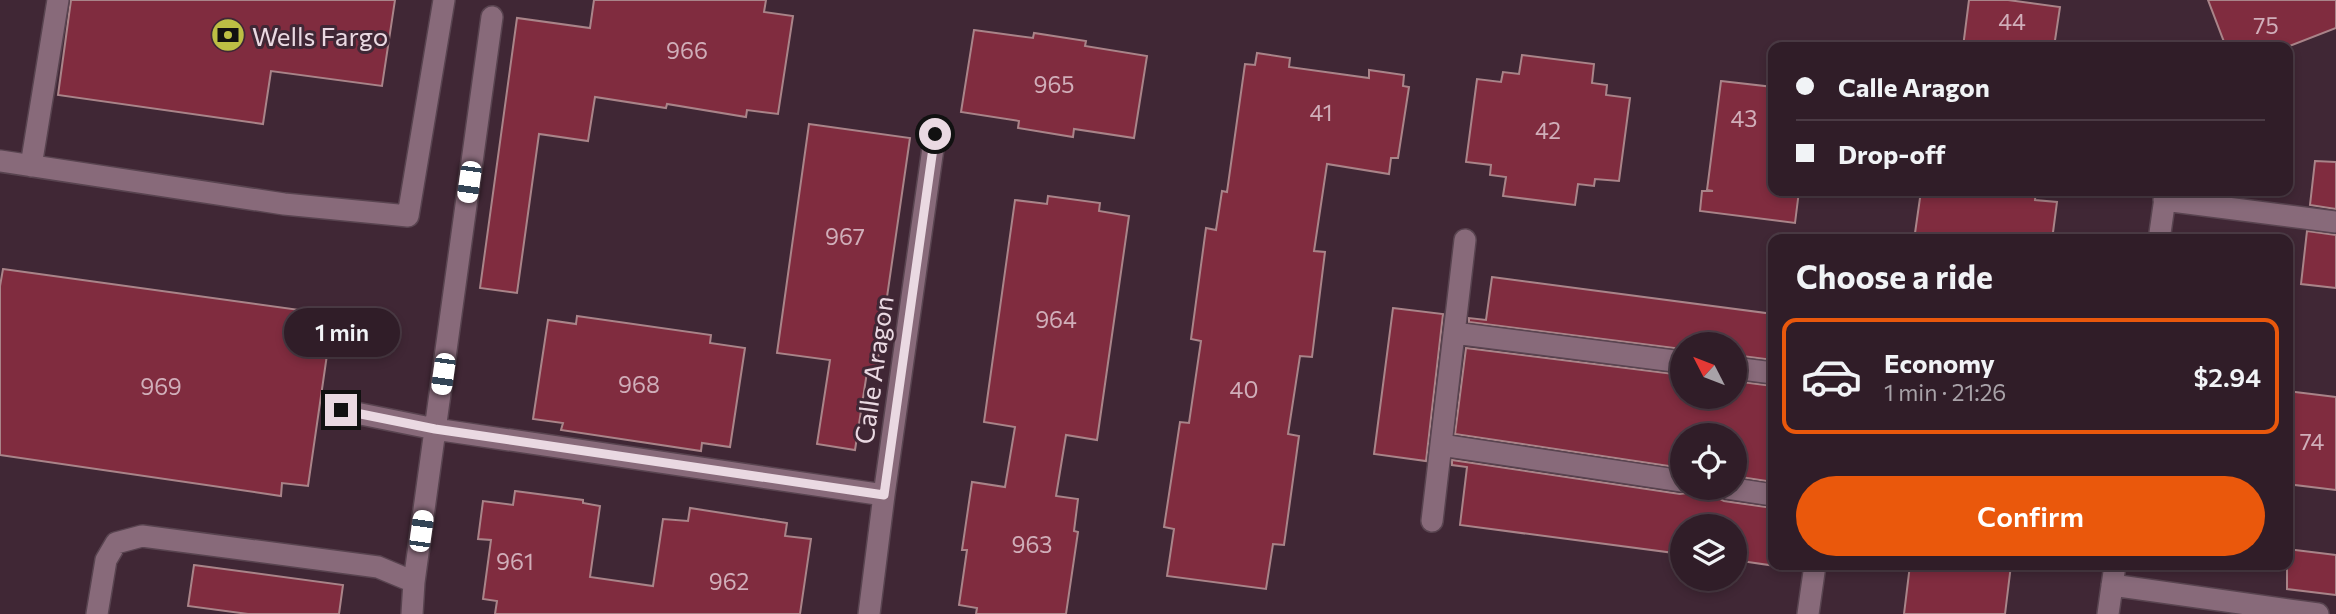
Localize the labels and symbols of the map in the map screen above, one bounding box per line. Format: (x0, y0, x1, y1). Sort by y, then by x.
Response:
house number: 44 (1998, 7, 2026, 35)
house number: 75 (2253, 11, 2279, 39)
bank icon: Wells Fargo (209, 16, 247, 54)
place label: Wells Fargo (252, 20, 388, 51)
house number: 966 (666, 36, 708, 64)
house number: 965 (1033, 70, 1075, 98)
house number: 41 (1310, 98, 1332, 126)
house number: 43 (1731, 104, 1757, 132)
house number: 42 (1535, 116, 1561, 144)
route start (919, 118, 951, 150)
car (456, 160, 483, 204)
house number: 967 (825, 222, 865, 250)
street label: Calle Aragon (847, 294, 899, 446)
house number: 964 (1035, 305, 1077, 333)
callout: 1 min (283, 308, 399, 358)
north arrow (1670, 332, 1746, 410)
car (430, 352, 457, 396)
house number: 968 (618, 370, 660, 398)
house number: 969 (140, 372, 182, 400)
house number: 40 (1230, 375, 1258, 403)
route end (325, 394, 357, 426)
house number: 74 (2300, 427, 2324, 455)
car (408, 509, 435, 553)
house number: 963 (1012, 530, 1052, 558)
house number: 961 (496, 547, 534, 575)
house number: 962 (709, 567, 749, 595)

